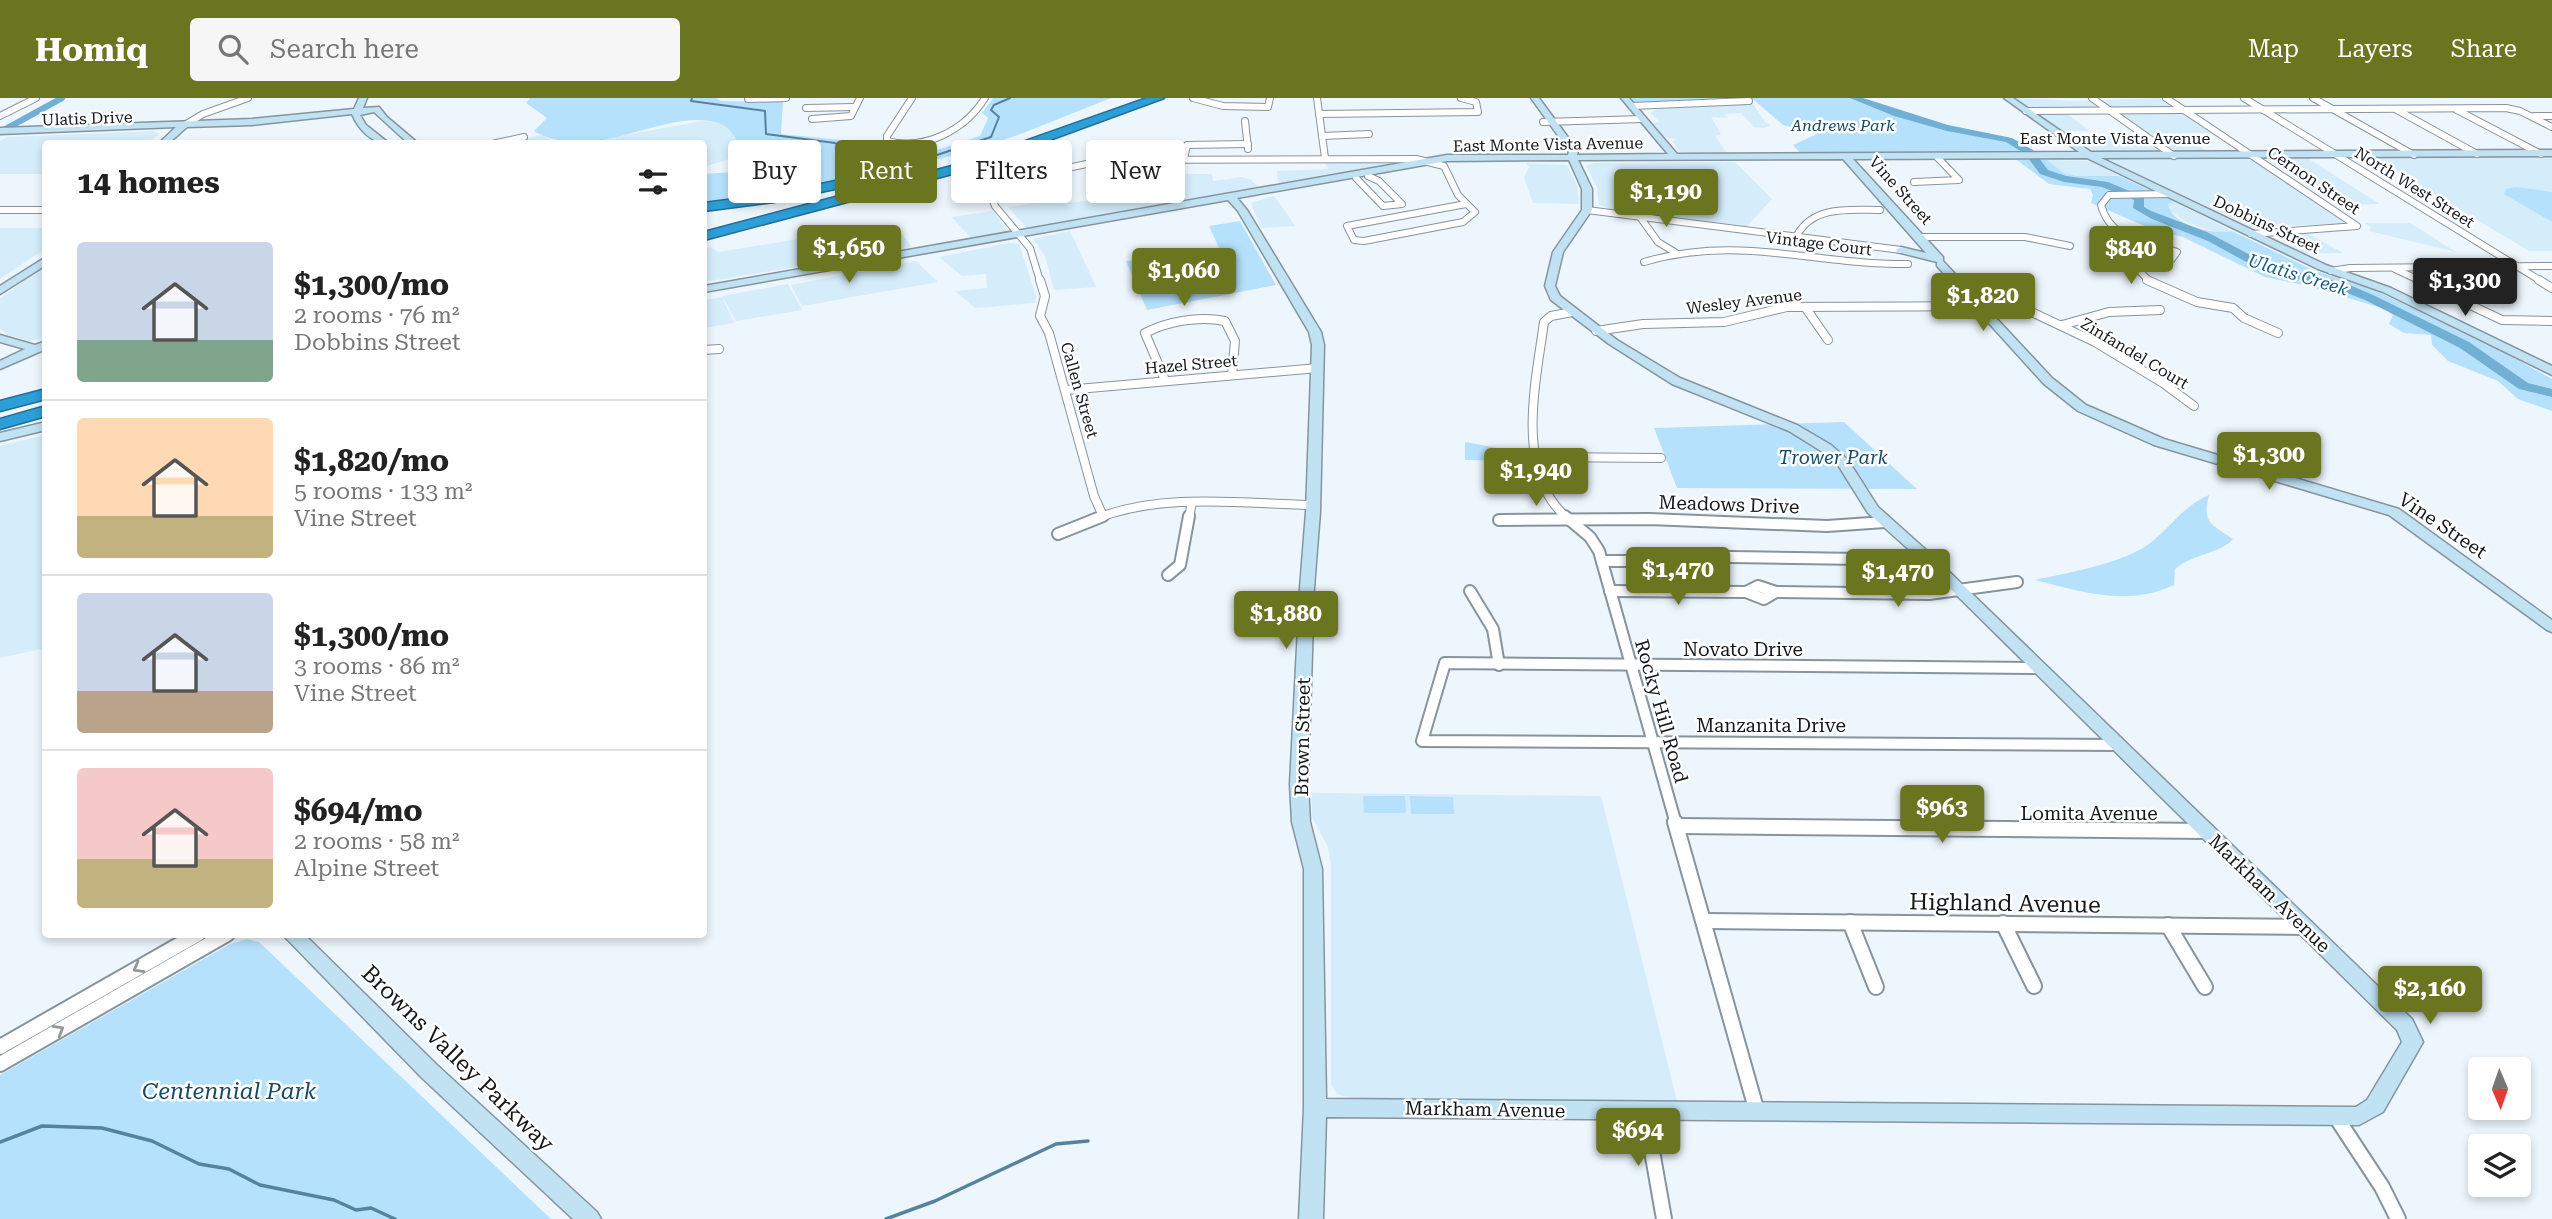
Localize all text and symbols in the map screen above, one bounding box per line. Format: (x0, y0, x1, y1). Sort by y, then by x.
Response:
search box (190, 18, 680, 81)
text: Homiq (35, 30, 148, 69)
icon: search (214, 30, 252, 68)
text: Search here (270, 34, 419, 64)
text: Map (2248, 35, 2299, 63)
text: Layers (2337, 35, 2413, 63)
text: Share (2451, 35, 2517, 63)
street label: Ulatis Drive (41, 107, 133, 130)
park label: Andrews Park (1790, 116, 1895, 135)
street label: East Monte Vista Avenue (2020, 129, 2210, 148)
street label: East Monte Vista Avenue (1453, 133, 1644, 156)
chip: Buy (728, 140, 821, 203)
chip: Rent (835, 140, 937, 203)
chip: Filters (951, 140, 1072, 203)
chip: New (1086, 140, 1185, 203)
street label: Cernon Street (2264, 143, 2364, 218)
street label: North West Street (2351, 143, 2478, 232)
street label: Vine Street (1865, 152, 1936, 228)
icon: filters (634, 163, 672, 201)
text: 14 homes (77, 165, 220, 200)
pin: $1,190 (1609, 170, 1723, 229)
text: $1,190 (1630, 178, 1702, 205)
street label: Dobbins Street (2210, 191, 2323, 258)
pin: $1,650 (792, 226, 906, 285)
pin: $840 (2090, 226, 2172, 286)
street label: Vintage Court (1765, 228, 1873, 259)
text: $1,650 (813, 234, 885, 261)
text: $840 (2105, 235, 2157, 262)
pin: $1,060 (1127, 248, 1241, 308)
water label: Ulatis Creek (2246, 249, 2351, 300)
text: $1,060 (1148, 257, 1220, 284)
pin: $1,300 (2408, 258, 2522, 318)
text: $1,300/mo (294, 267, 449, 302)
text: $1,300 (2429, 267, 2501, 294)
icon: home (133, 270, 217, 354)
pin: $1,820 (1926, 274, 2040, 333)
text: $1,820 (1947, 282, 2019, 309)
street label: Wesley Avenue (1685, 285, 1803, 318)
text: 2 rooms · 76 m² (294, 302, 460, 329)
street label: Zinfandel Court (2077, 314, 2192, 393)
text: Dobbins Street (294, 329, 461, 356)
street label: Callen Street (1057, 340, 1102, 440)
street label: Hazel Street (1144, 351, 1238, 378)
pin: $1,300 (2212, 432, 2326, 492)
text: $1,300 (2233, 441, 2305, 468)
text: $1,820/mo (294, 443, 449, 478)
icon: home (133, 446, 217, 530)
park label: Trower Park (1778, 446, 1888, 469)
pin: $1,940 (1479, 448, 1593, 508)
text: $1,940 (1500, 457, 1572, 484)
text: 5 rooms · 133 m² (294, 478, 472, 505)
street label: Vine Street (2394, 488, 2491, 563)
street label: Meadows Drive (1658, 491, 1800, 518)
text: Vine Street (294, 505, 417, 532)
pin: $1,470 (1621, 547, 1735, 607)
pin: $1,470 (1841, 550, 1955, 609)
text: $1,470 (1642, 556, 1714, 583)
text: $1,470 (1862, 558, 1934, 585)
pin: $1,880 (1229, 592, 1343, 651)
text: $1,880 (1250, 600, 1322, 627)
text: $1,300/mo (294, 618, 449, 653)
icon: home (133, 621, 217, 705)
street label: Rocky Hill Road (1630, 637, 1693, 786)
street label: Novato Drive (1683, 638, 1803, 661)
text: 3 rooms · 86 m² (294, 653, 460, 680)
street label: Brown Street (1290, 677, 1315, 797)
text: Vine Street (294, 680, 417, 707)
street label: Manzanita Drive (1696, 714, 1846, 737)
pin: $963 (1901, 786, 1983, 845)
text: $694/mo (294, 793, 423, 828)
text: $963 (1916, 794, 1968, 821)
icon: home (133, 796, 217, 880)
street label: Lomita Avenue (2020, 802, 2158, 825)
text: 2 rooms · 58 m² (294, 828, 460, 855)
street label: Markham Avenue (2204, 829, 2335, 957)
text: Alpine Street (294, 855, 439, 882)
street label: Highland Avenue (1909, 888, 2101, 919)
one-way arrow (133, 960, 146, 973)
street label: Browns Valley Parkway (356, 960, 560, 1157)
pin: $2,160 (2373, 967, 2487, 1026)
text: $2,160 (2394, 975, 2466, 1002)
one-way arrow (52, 1025, 65, 1038)
north arrow (2468, 1057, 2530, 1120)
map controls (2468, 1057, 2531, 1197)
park label: Centennial Park (142, 1078, 317, 1105)
street label: Markham Avenue (1405, 1097, 1565, 1122)
pin: $694 (1597, 1108, 1679, 1168)
text: $694 (1612, 1117, 1664, 1144)
button: layers (2468, 1134, 2531, 1197)

